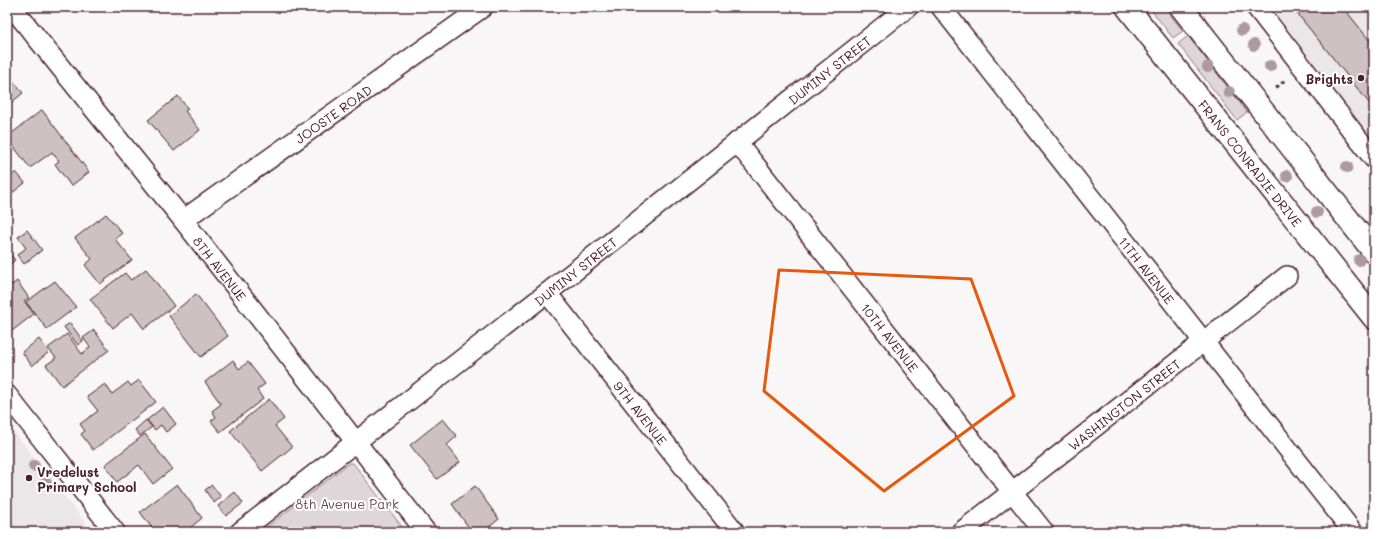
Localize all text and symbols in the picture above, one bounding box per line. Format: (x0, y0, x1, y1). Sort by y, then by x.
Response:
street label: DUMINY STREET (784, 31, 874, 108)
place label: Brights (1305, 70, 1353, 87)
marker: Brights (1356, 73, 1366, 83)
street label: JOOSTE ROAD (291, 80, 375, 147)
street label: FRANS CONRADIE DRIVE (1195, 96, 1306, 230)
street label: 8TH AVENUE (190, 232, 251, 304)
street label: DUMINY STREET (530, 233, 620, 309)
street label: 11TH AVENUE (1116, 233, 1179, 307)
street label: 10TH AVENUE (858, 299, 923, 375)
street label: WASHINGTON STREET (1064, 355, 1183, 454)
street label: 9TH AVENUE (610, 377, 671, 448)
place label: Vredelust Primary School (37, 463, 137, 496)
marker: Vredelust Primary School (24, 473, 34, 483)
park label: 8th Avenue Park (295, 495, 399, 512)

